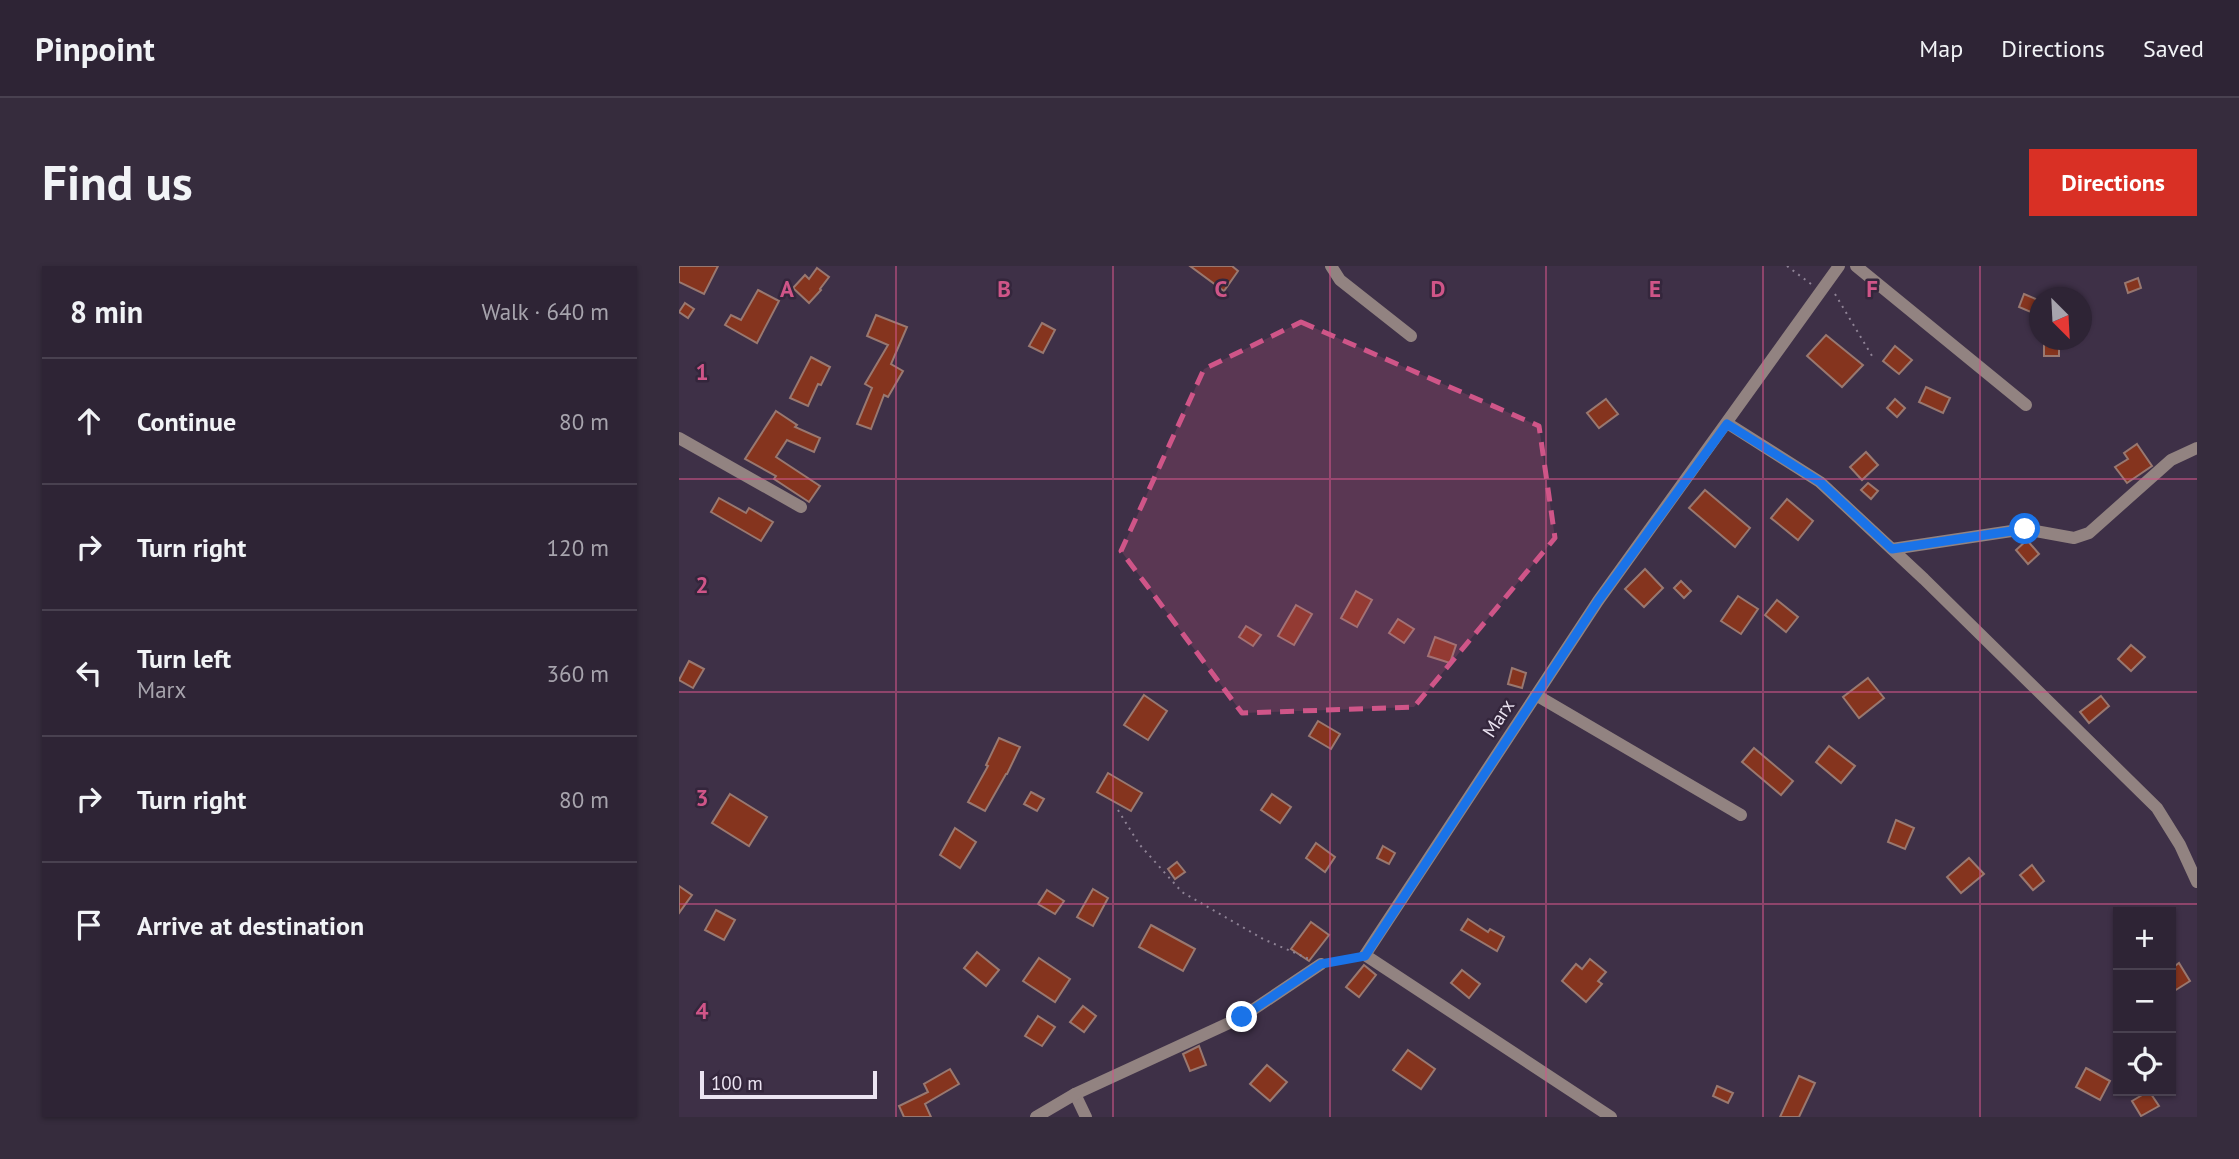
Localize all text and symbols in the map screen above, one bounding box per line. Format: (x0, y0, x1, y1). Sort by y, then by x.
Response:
text: Pinpoint (35, 27, 155, 70)
text: Map (1919, 33, 1963, 64)
text: Directions (2001, 33, 2105, 64)
text: Saved (2143, 33, 2204, 64)
button: Directions (2029, 149, 2197, 216)
text: Find us (42, 150, 193, 214)
text: A (780, 274, 794, 303)
text: B (997, 274, 1011, 303)
text: C (1215, 274, 1228, 303)
text: D (1431, 274, 1445, 303)
text: E (1649, 274, 1661, 303)
text: F (1866, 274, 1878, 303)
north arrow (2029, 287, 2092, 350)
text: 8 min (70, 292, 143, 331)
text: Walk · 640 m (482, 297, 609, 326)
text: 1 (695, 357, 709, 386)
icon: ahead (70, 402, 108, 440)
text: Continue (137, 405, 236, 438)
text: 80 m (559, 407, 609, 436)
route start (2009, 513, 2040, 544)
icon: right (70, 528, 108, 566)
text: Turn right (137, 531, 246, 564)
text: 120 m (547, 533, 609, 562)
text: 2 (695, 570, 709, 599)
text: Turn left (137, 642, 231, 675)
icon: left (70, 654, 108, 692)
text: 360 m (547, 659, 609, 688)
text: Marx (137, 675, 186, 704)
street label: Marx (1477, 694, 1519, 742)
icon: right (70, 780, 108, 818)
text: Turn right (137, 783, 246, 816)
text: 3 (695, 783, 709, 812)
text: 80 m (559, 785, 609, 814)
icon: arrive (70, 906, 108, 944)
map controls (2113, 907, 2176, 1096)
button: + (2113, 907, 2176, 970)
text: Arrive at destination (137, 909, 364, 942)
button: − (2113, 970, 2176, 1033)
text: 4 (695, 996, 709, 1025)
route end (1226, 1001, 1257, 1032)
button: locate (2113, 1033, 2176, 1096)
scale bar (700, 1068, 877, 1100)
text: 100 m (711, 1071, 763, 1095)

